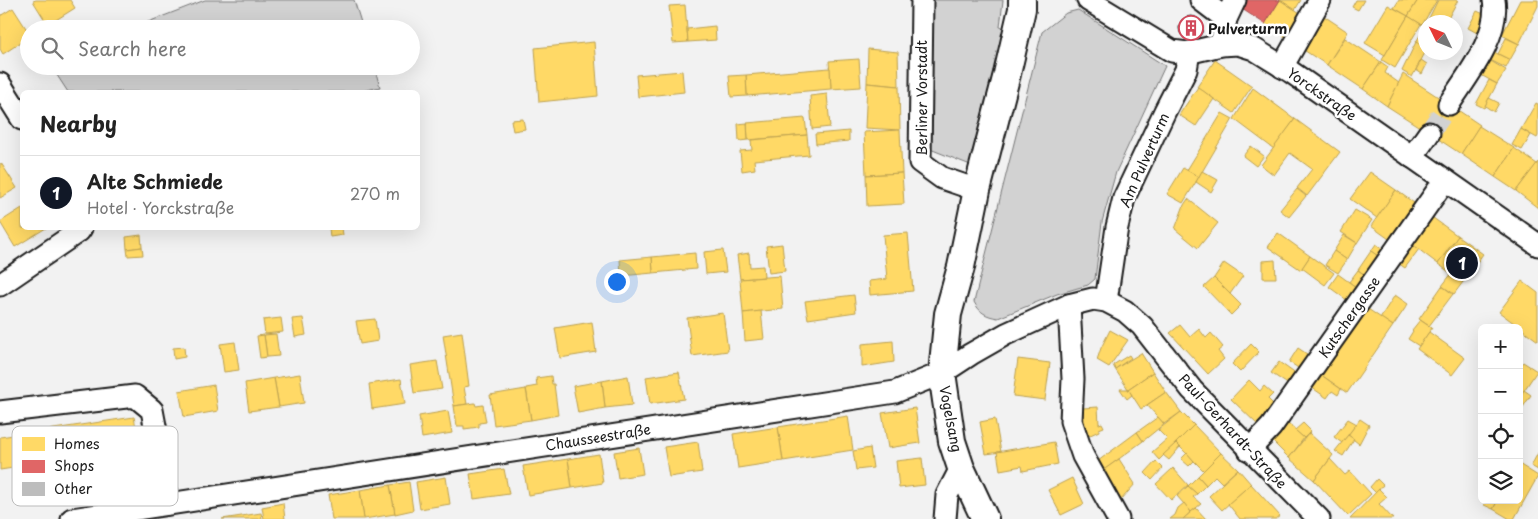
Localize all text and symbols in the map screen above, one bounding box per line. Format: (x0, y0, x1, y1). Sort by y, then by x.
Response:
building icon: Pulverturm (1178, 15, 1204, 41)
north arrow (1418, 15, 1463, 60)
place label: Pulverturm (1208, 18, 1287, 39)
search box (20, 20, 420, 75)
icon: search (38, 34, 66, 62)
text: Search here (78, 34, 187, 62)
street label: Berliner Vorstadt (911, 40, 932, 156)
street label: Yorckstraße (1283, 62, 1361, 126)
text: Nearby (40, 107, 117, 139)
street label: Am Pulverturm (1114, 109, 1174, 211)
text: Alte Schmiede (87, 167, 223, 195)
text: 1 (52, 181, 60, 205)
text: 270 m (350, 181, 400, 205)
text: Hotel · Yorckstraße (87, 195, 234, 219)
pin: 1 (1446, 244, 1478, 282)
your location (604, 269, 630, 295)
street label: Kutschergasse (1313, 272, 1385, 362)
map controls (1478, 324, 1523, 504)
button: + (1478, 324, 1523, 369)
street label: Paul-Gerhardt-Straße (1174, 369, 1292, 493)
button: − (1478, 369, 1523, 414)
street label: Vogelsang (934, 384, 968, 454)
button: locate (1478, 414, 1523, 459)
street label: Chausseestraße (544, 418, 652, 456)
legend (12, 426, 178, 506)
text: Homes (54, 433, 100, 454)
text: Shops (54, 455, 94, 476)
button: layers (1478, 459, 1523, 504)
text: Other (54, 478, 93, 499)

